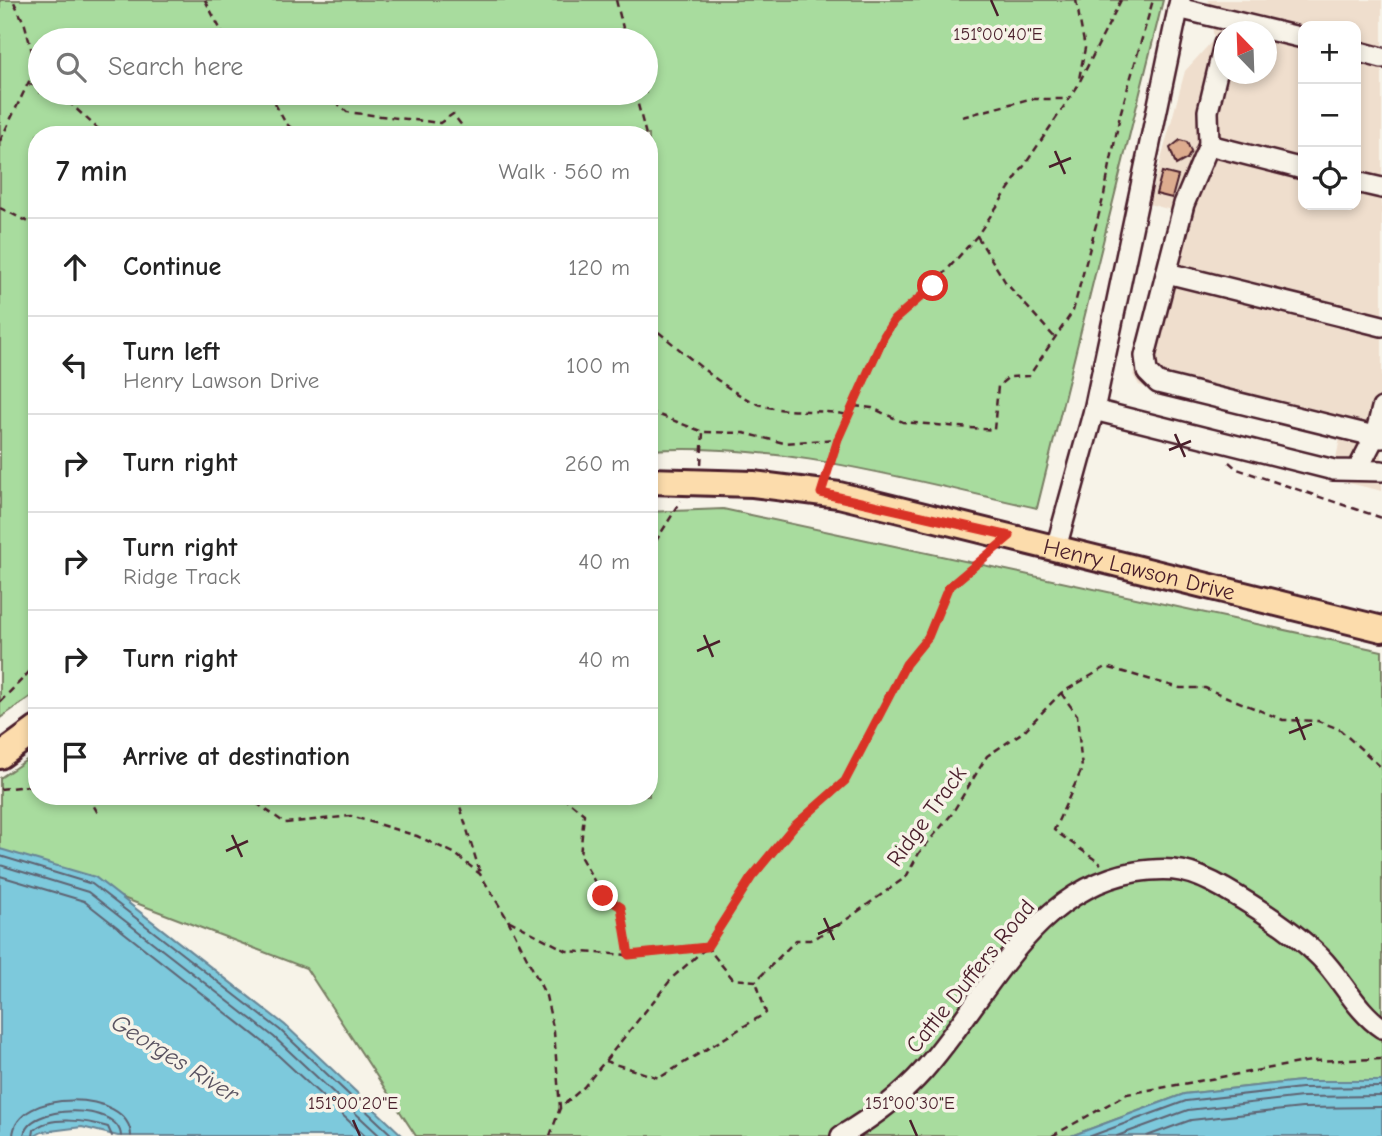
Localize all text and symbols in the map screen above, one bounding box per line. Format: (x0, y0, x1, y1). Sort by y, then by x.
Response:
north arrow (1214, 21, 1277, 84)
map controls (1298, 21, 1361, 210)
button: + (1298, 21, 1361, 84)
text: 151°00'40"E (953, 24, 1043, 45)
search box (28, 28, 658, 105)
icon: search (52, 48, 90, 86)
text: Search here (108, 52, 243, 82)
button: − (1298, 84, 1361, 147)
button: locate (1298, 147, 1361, 210)
text: 7 min (56, 154, 128, 189)
text: Walk · 560 m (499, 158, 630, 185)
icon: ahead (56, 248, 94, 286)
text: Continue (123, 252, 221, 282)
text: 120 m (568, 254, 630, 281)
route start (917, 270, 948, 301)
text: Turn left (123, 337, 220, 367)
icon: left (56, 346, 94, 384)
text: 100 m (566, 352, 630, 379)
text: Henry Lawson Drive (123, 367, 319, 394)
icon: right (56, 444, 94, 482)
text: Turn right (123, 448, 237, 478)
text: 260 m (565, 450, 630, 477)
text: Turn right (123, 533, 237, 563)
street label: Henry Lawson Drive (1041, 533, 1238, 606)
icon: right (56, 542, 94, 580)
text: 40 m (578, 548, 630, 575)
text: Ridge Track (123, 563, 240, 590)
icon: right (56, 640, 94, 678)
text: Turn right (123, 644, 237, 674)
text: 40 m (578, 646, 630, 673)
icon: arrive (56, 738, 94, 776)
text: Arrive at destination (123, 742, 350, 772)
street label: Ridge Track (881, 761, 972, 872)
route end (587, 880, 618, 911)
street label: Cattle Duffers Road (900, 894, 1041, 1058)
water label: Georges River (106, 1008, 245, 1109)
text: 151°00'20"E (308, 1093, 398, 1114)
text: 151°00'30"E (865, 1093, 955, 1114)

